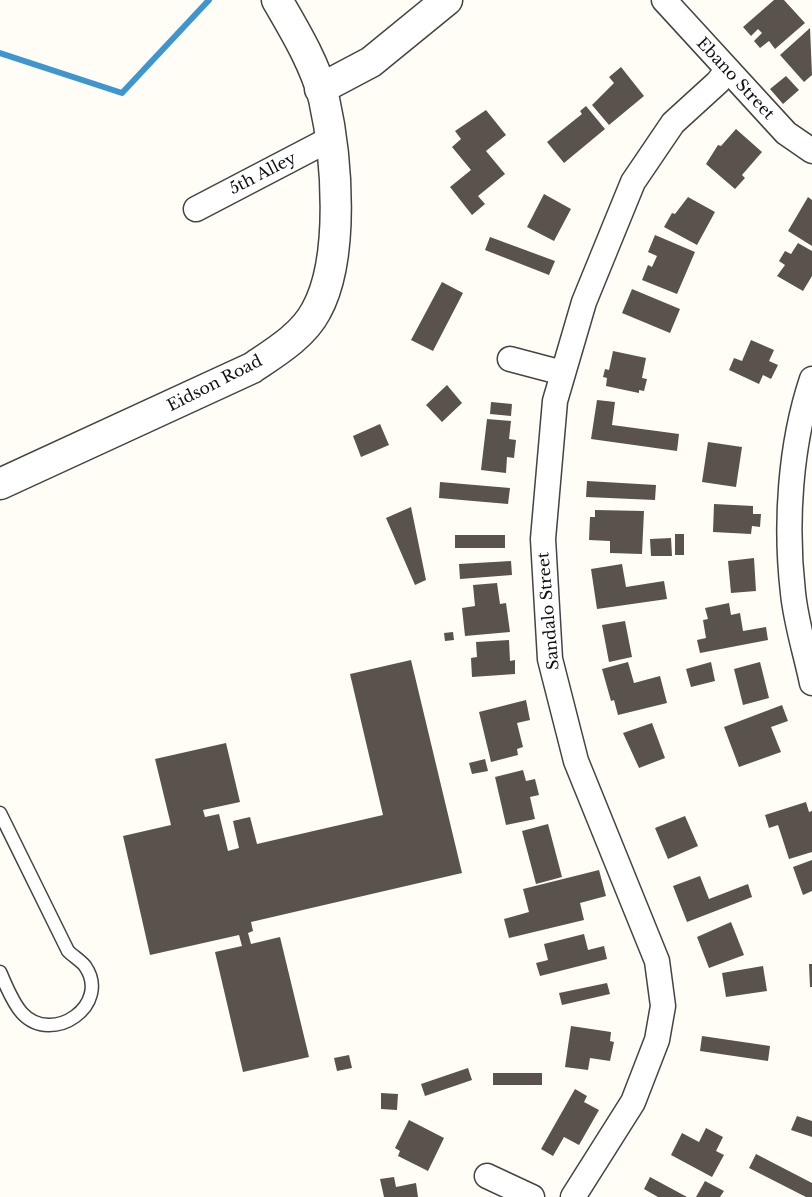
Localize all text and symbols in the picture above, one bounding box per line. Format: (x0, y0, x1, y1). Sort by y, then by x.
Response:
street label: Ebano Street (692, 34, 778, 124)
street label: 5th Alley (226, 149, 300, 199)
street label: Eidson Road (164, 352, 266, 416)
street label: Sandalo Street (534, 551, 564, 671)

